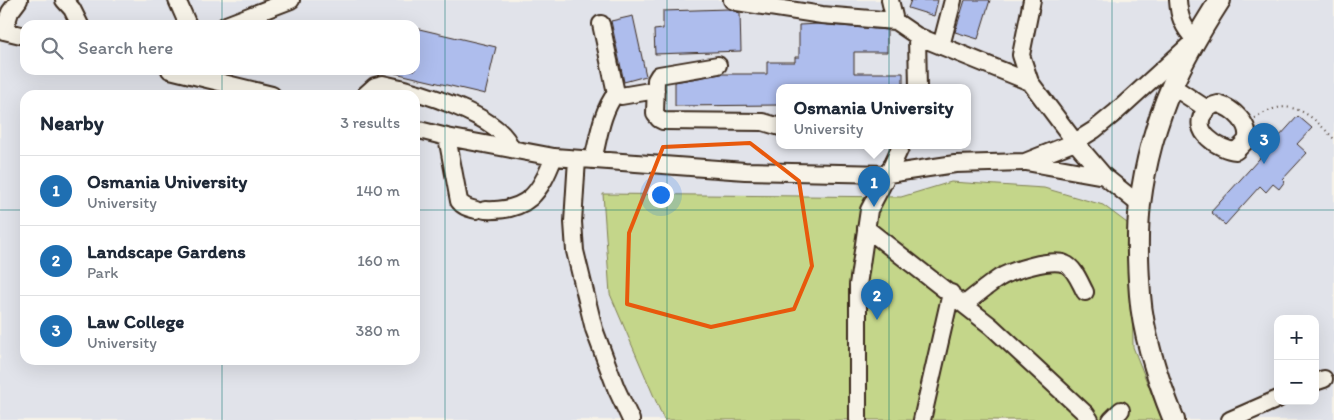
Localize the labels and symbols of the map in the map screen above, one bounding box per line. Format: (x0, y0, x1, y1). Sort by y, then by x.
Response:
pin: 3 (1248, 123, 1280, 164)
pin: 1 (858, 166, 890, 207)
your location (648, 182, 674, 208)
pin: 2 (861, 279, 893, 320)

